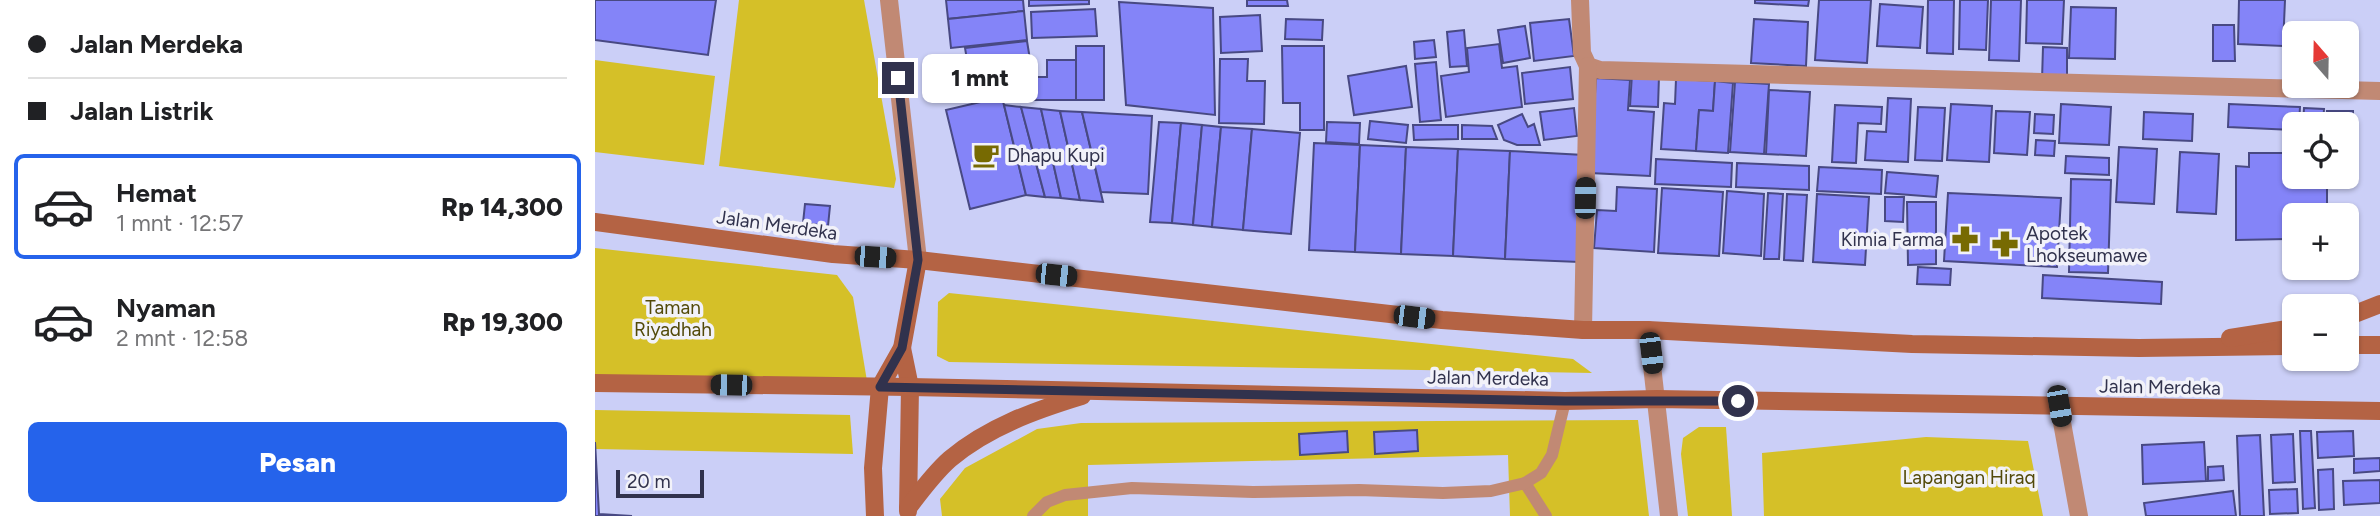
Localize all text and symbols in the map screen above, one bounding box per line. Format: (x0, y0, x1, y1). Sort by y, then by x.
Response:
north arrow (2282, 21, 2359, 98)
map controls (2282, 21, 2359, 371)
text: Jalan Merdeka (70, 28, 243, 60)
callout: 1 mnt (923, 54, 1038, 102)
route end (882, 62, 914, 94)
text: 1 mnt (951, 64, 1009, 92)
text: Jalan Listrik (70, 95, 213, 127)
button: locate (2282, 112, 2359, 189)
cafe icon: Dhapu Kupi (971, 140, 1001, 170)
place label: Dhapu Kupi (1007, 144, 1105, 167)
icon: car (32, 175, 95, 238)
text: Hemat (116, 177, 197, 209)
car (1575, 177, 1596, 219)
text: Rp 14,300 (441, 191, 563, 223)
button: + (2282, 203, 2359, 280)
street label: Jalan Merdeka (715, 205, 839, 245)
text: 1 mnt · 12:57 (116, 209, 243, 237)
place label: Apotek Lhokseumawe (2026, 222, 2147, 267)
pharmacy icon: Kimia Farma (1950, 224, 1980, 254)
place label: Kimia Farma (1841, 228, 1944, 251)
pharmacy icon: Apotek Lhokseumawe (1990, 229, 2020, 259)
car (854, 245, 897, 269)
car (1035, 262, 1078, 288)
icon: car (32, 290, 95, 353)
text: Nyaman (116, 292, 216, 324)
button: − (2282, 294, 2359, 371)
park label: Taman Riyadhah (634, 296, 712, 341)
car (1392, 304, 1437, 330)
text: Rp 19,300 (442, 306, 563, 338)
text: 2 mnt · 12:58 (116, 324, 248, 352)
car (1639, 331, 1664, 375)
street label: Jalan Merdeka (1427, 365, 1549, 391)
car (710, 374, 753, 396)
street label: Jalan Merdeka (2099, 374, 2221, 400)
car (2046, 383, 2073, 429)
route start (1722, 385, 1754, 417)
button: Pesan (28, 422, 567, 502)
park label: Lapangan Hiraq (1902, 466, 2036, 489)
scale bar (616, 467, 703, 499)
text: 20 m (627, 470, 671, 493)

